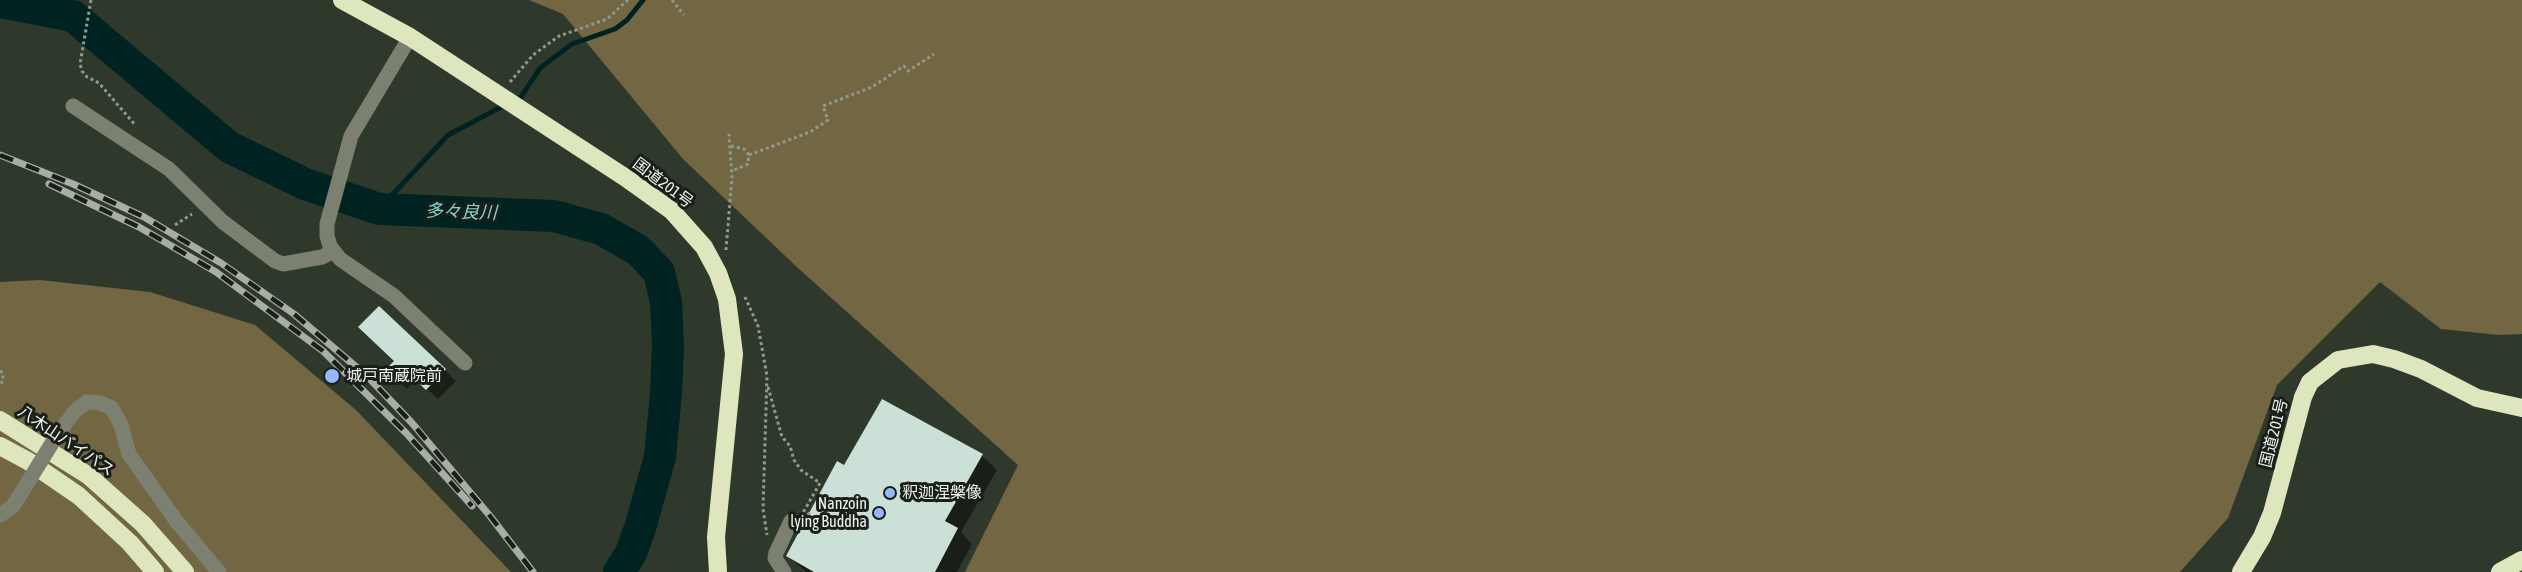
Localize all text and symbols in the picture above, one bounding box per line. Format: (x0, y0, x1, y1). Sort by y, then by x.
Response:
street label: 国道201号 (629, 154, 697, 212)
water label: 多々良川 (425, 200, 497, 224)
place label: 城戸南蔵院前 (346, 366, 442, 386)
marker: 城戸南蔵院前 (323, 367, 341, 385)
street label: 国道201号 (2256, 396, 2292, 470)
street label: 八木山バイパス (14, 402, 118, 480)
place label: 釈迦涅槃像 (902, 483, 982, 503)
marker: 釈迦涅槃像 (883, 486, 897, 500)
place label: Nanzoin lying Buddha (790, 494, 867, 532)
marker: Nanzoin lying Buddha (872, 506, 886, 520)

